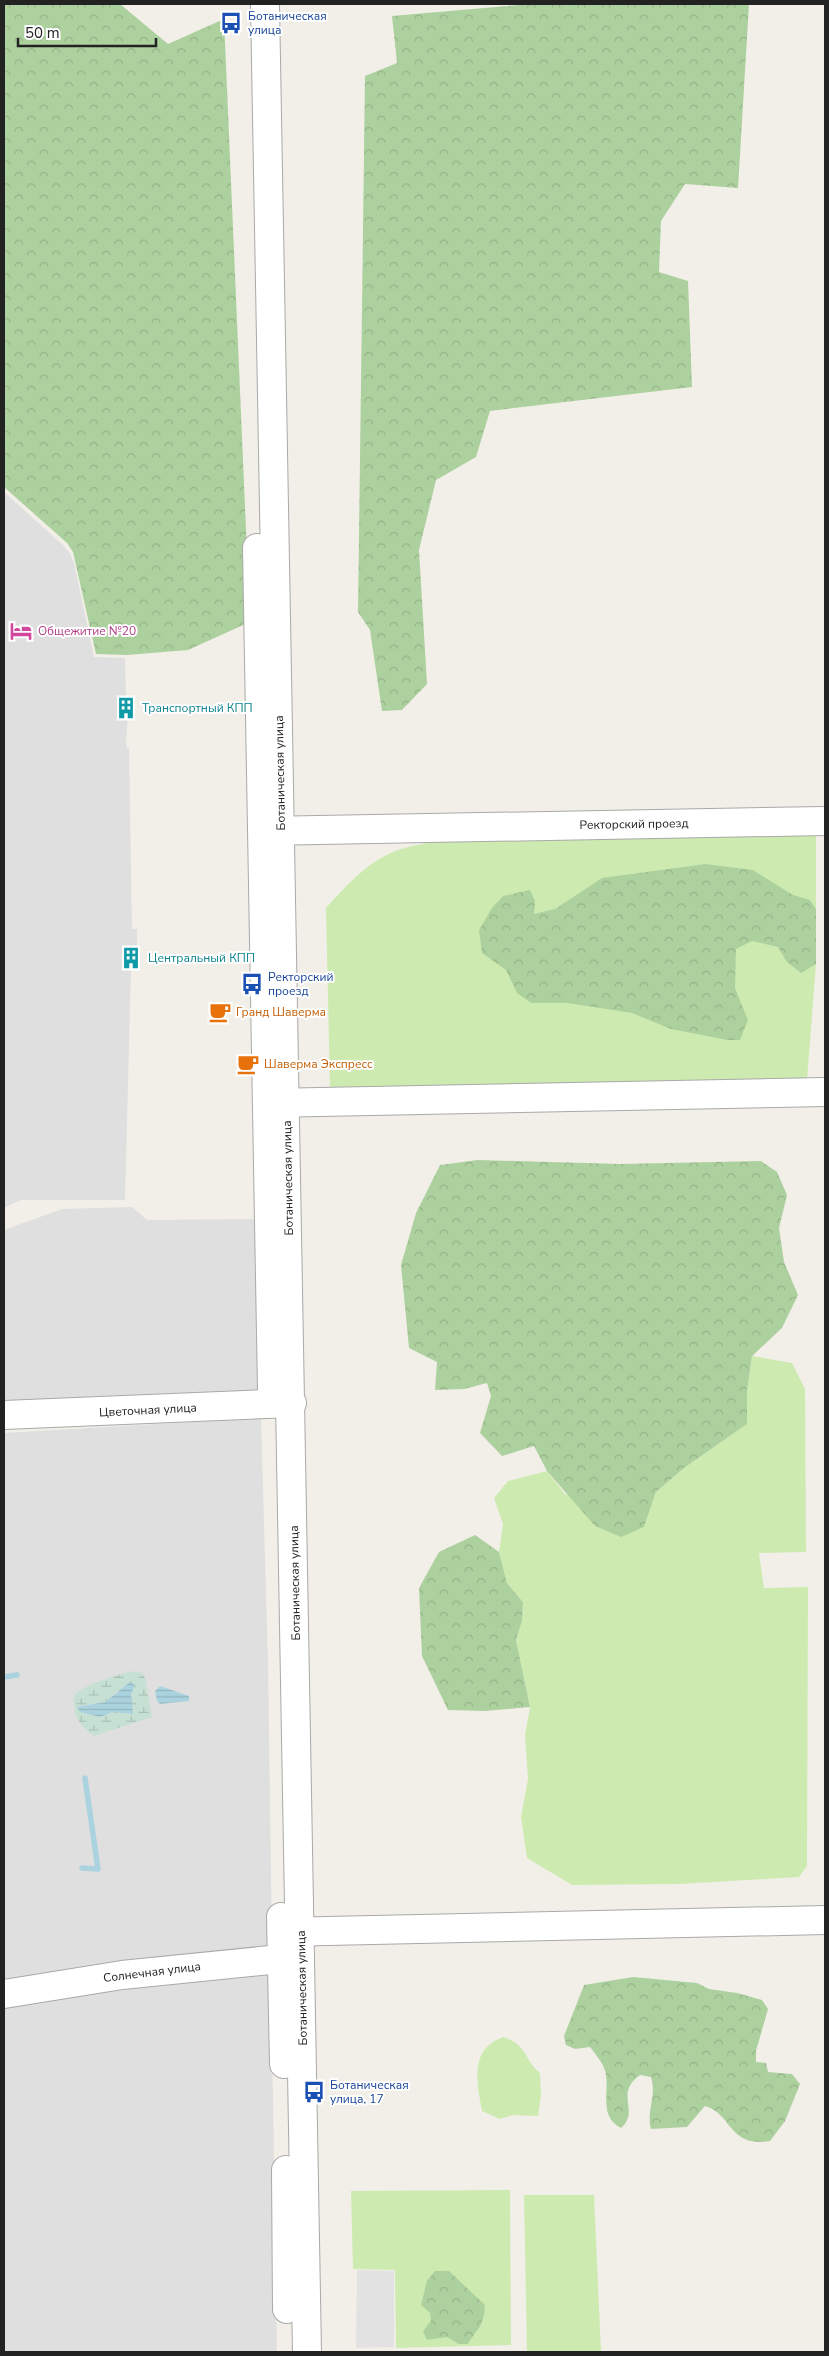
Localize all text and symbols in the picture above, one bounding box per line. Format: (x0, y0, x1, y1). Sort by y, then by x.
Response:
place label: Ботаническая улица (248, 8, 327, 38)
bus stop icon: Ботаническая улица (218, 10, 244, 36)
scale bar (18, 15, 155, 47)
text: 50 m (25, 23, 60, 43)
hotel icon: Общежитие №20 (8, 618, 34, 644)
place label: Общежитие №20 (38, 623, 136, 639)
building icon: Транспортный КПП (113, 695, 139, 721)
place label: Транспортный КПП (142, 700, 253, 716)
street label: Ботаническая улица (271, 715, 289, 831)
street label: Ректорский проезд (579, 815, 689, 833)
building icon: Центральный КПП (118, 945, 144, 971)
place label: Центральный КПП (148, 950, 255, 966)
place label: Ректорский проезд (268, 969, 333, 999)
bus stop icon: Ректорский проезд (239, 971, 265, 997)
cafe icon: Гранд Шаверма (207, 999, 233, 1025)
place label: Гранд Шаверма (236, 1004, 326, 1020)
cafe icon: Шаверма Экспресс (235, 1051, 261, 1077)
place label: Шаверма Экспресс (264, 1056, 373, 1072)
street label: Ботаническая улица (279, 1120, 297, 1236)
street label: Цветочная улица (99, 1399, 197, 1421)
street label: Ботаническая улица (286, 1525, 304, 1641)
street label: Ботаническая улица (293, 1930, 311, 2046)
street label: Солнечная улица (102, 1958, 202, 1986)
place label: Ботаническая улица, 17 (330, 2077, 409, 2107)
bus stop icon: Ботаническая улица, 17 (301, 2079, 327, 2105)

